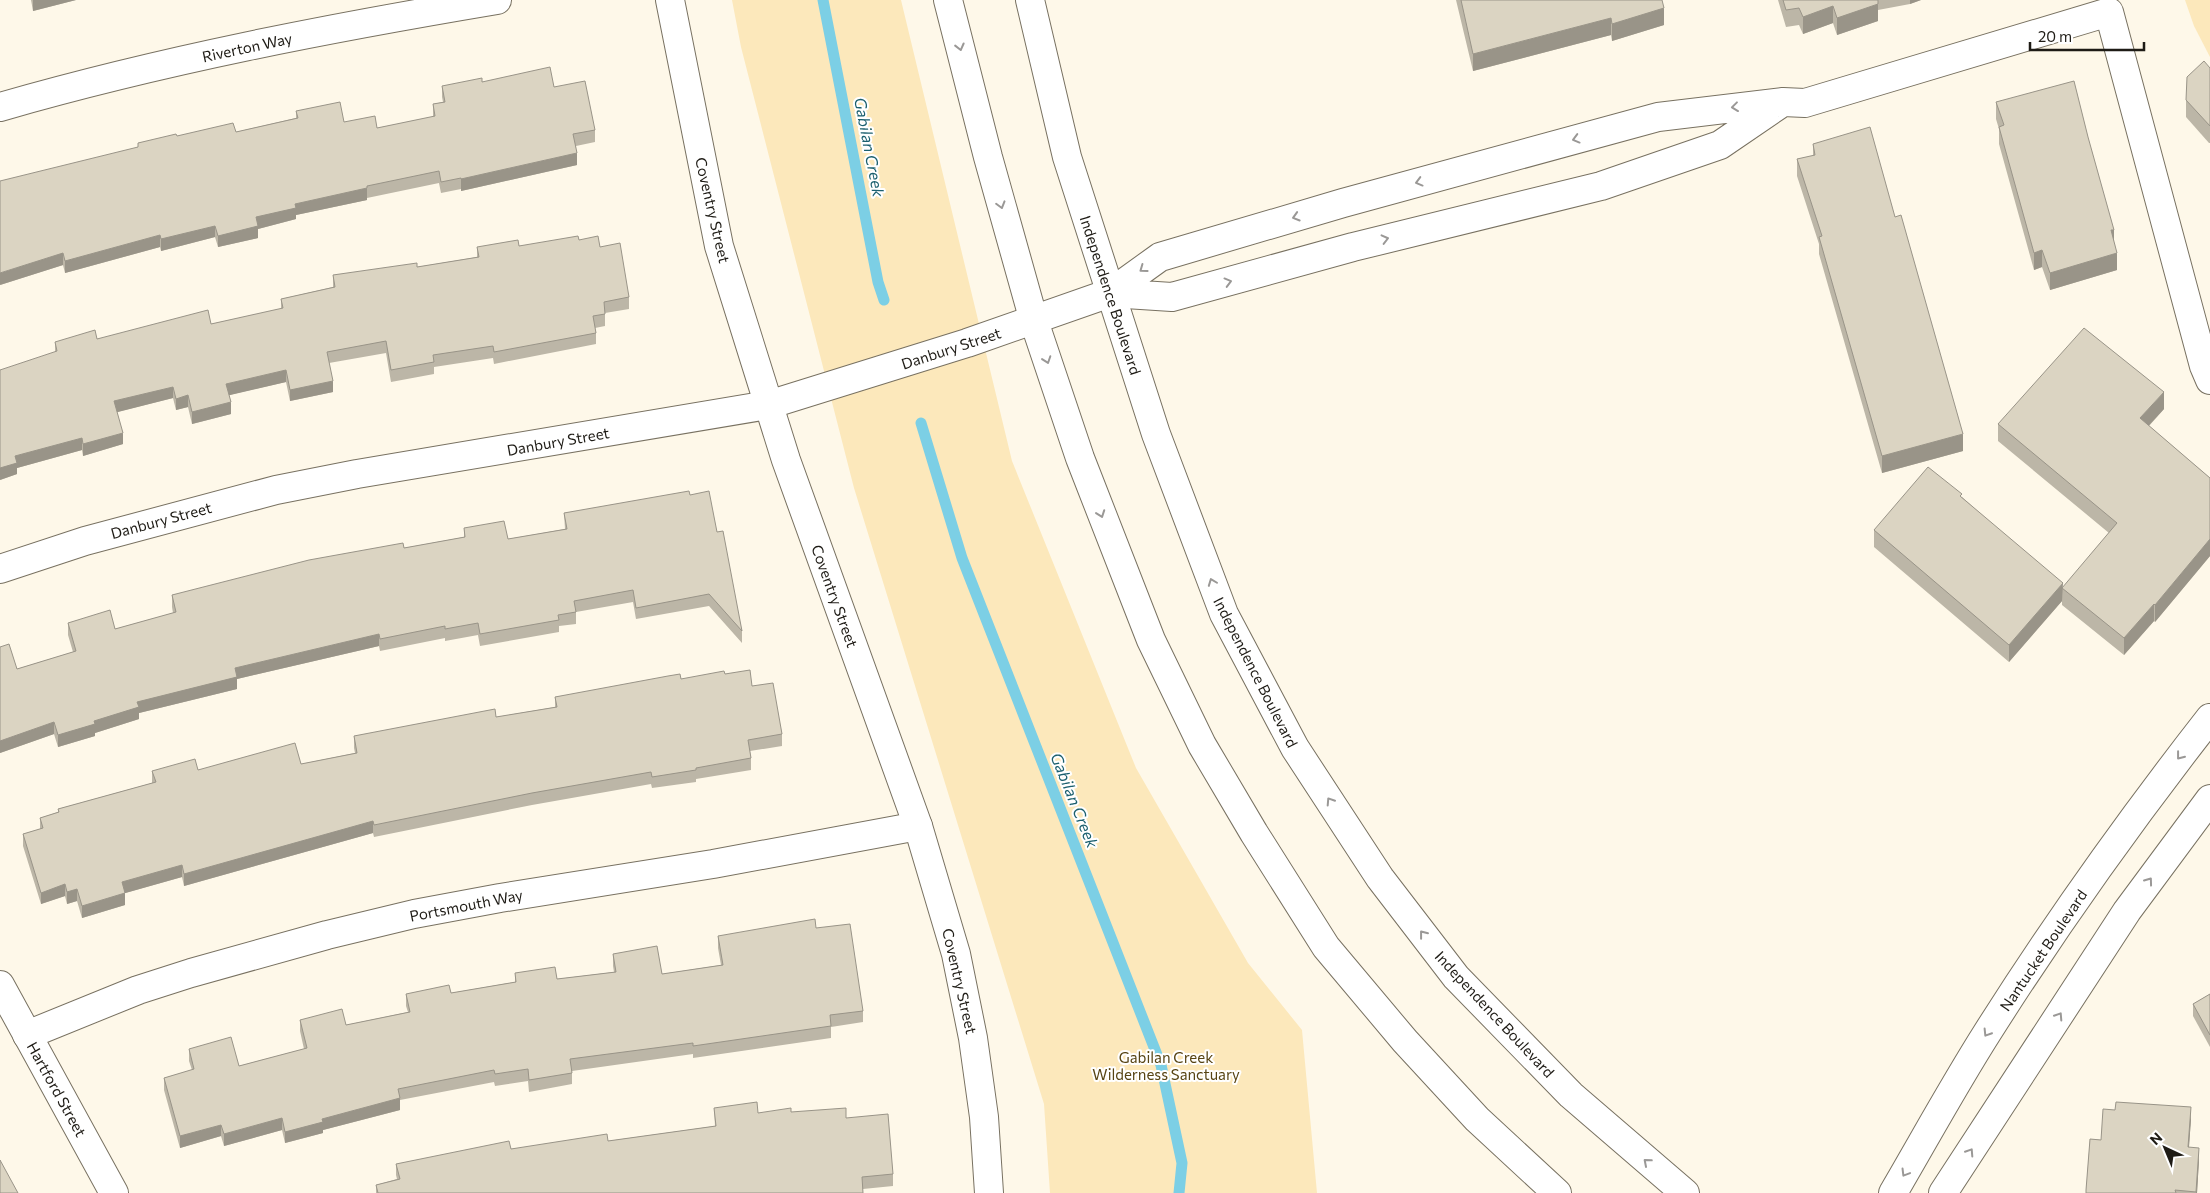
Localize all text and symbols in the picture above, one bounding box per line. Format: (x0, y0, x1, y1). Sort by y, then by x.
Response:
scale bar (2030, 20, 2144, 52)
text: 20 m (2038, 27, 2072, 45)
street label: Riverton Way (200, 29, 294, 65)
one-way arrow (954, 43, 965, 52)
water label: Gabilan Creek (851, 96, 889, 199)
one-way arrow (1731, 101, 1739, 112)
one-way arrow (1572, 133, 1581, 144)
street label: Coventry Street (692, 155, 734, 265)
one-way arrow (1415, 176, 1424, 187)
one-way arrow (995, 200, 1006, 209)
one-way arrow (1293, 211, 1301, 221)
street label: Independence Boulevard (1077, 213, 1145, 377)
one-way arrow (1381, 234, 1390, 245)
one-way arrow (1140, 263, 1149, 272)
one-way arrow (1224, 277, 1232, 287)
street label: Danbury Street (899, 323, 1003, 373)
one-way arrow (1042, 356, 1052, 364)
street label: Danbury Street (505, 423, 611, 459)
street label: Danbury Street (109, 498, 213, 542)
one-way arrow (1095, 509, 1105, 518)
street label: Coventry Street (808, 542, 862, 650)
one-way arrow (1208, 578, 1218, 587)
street label: Independence Boulevard (1210, 594, 1302, 750)
water label: Gabilan Creek (1047, 750, 1103, 851)
one-way arrow (2177, 750, 2186, 760)
one-way arrow (1327, 798, 1336, 807)
one-way arrow (2144, 878, 2152, 887)
street label: Portsmouth Way (408, 885, 524, 925)
street label: Nantucket Boulevard (1996, 886, 2090, 1014)
street label: Coventry Street (939, 926, 981, 1036)
one-way arrow (1421, 931, 1429, 940)
street label: Independence Boulevard (1432, 947, 1558, 1081)
one-way arrow (2052, 1012, 2062, 1021)
one-way arrow (1984, 1028, 1994, 1037)
street label: Hartford Street (24, 1039, 90, 1139)
park label: Gabilan Creek Wilderness Sanctuary (1092, 1048, 1240, 1083)
north arrow (2140, 1123, 2190, 1173)
text: N (2146, 1129, 2165, 1148)
one-way arrow (1964, 1149, 1973, 1158)
one-way arrow (1644, 1159, 1653, 1168)
one-way arrow (1901, 1168, 1911, 1177)

